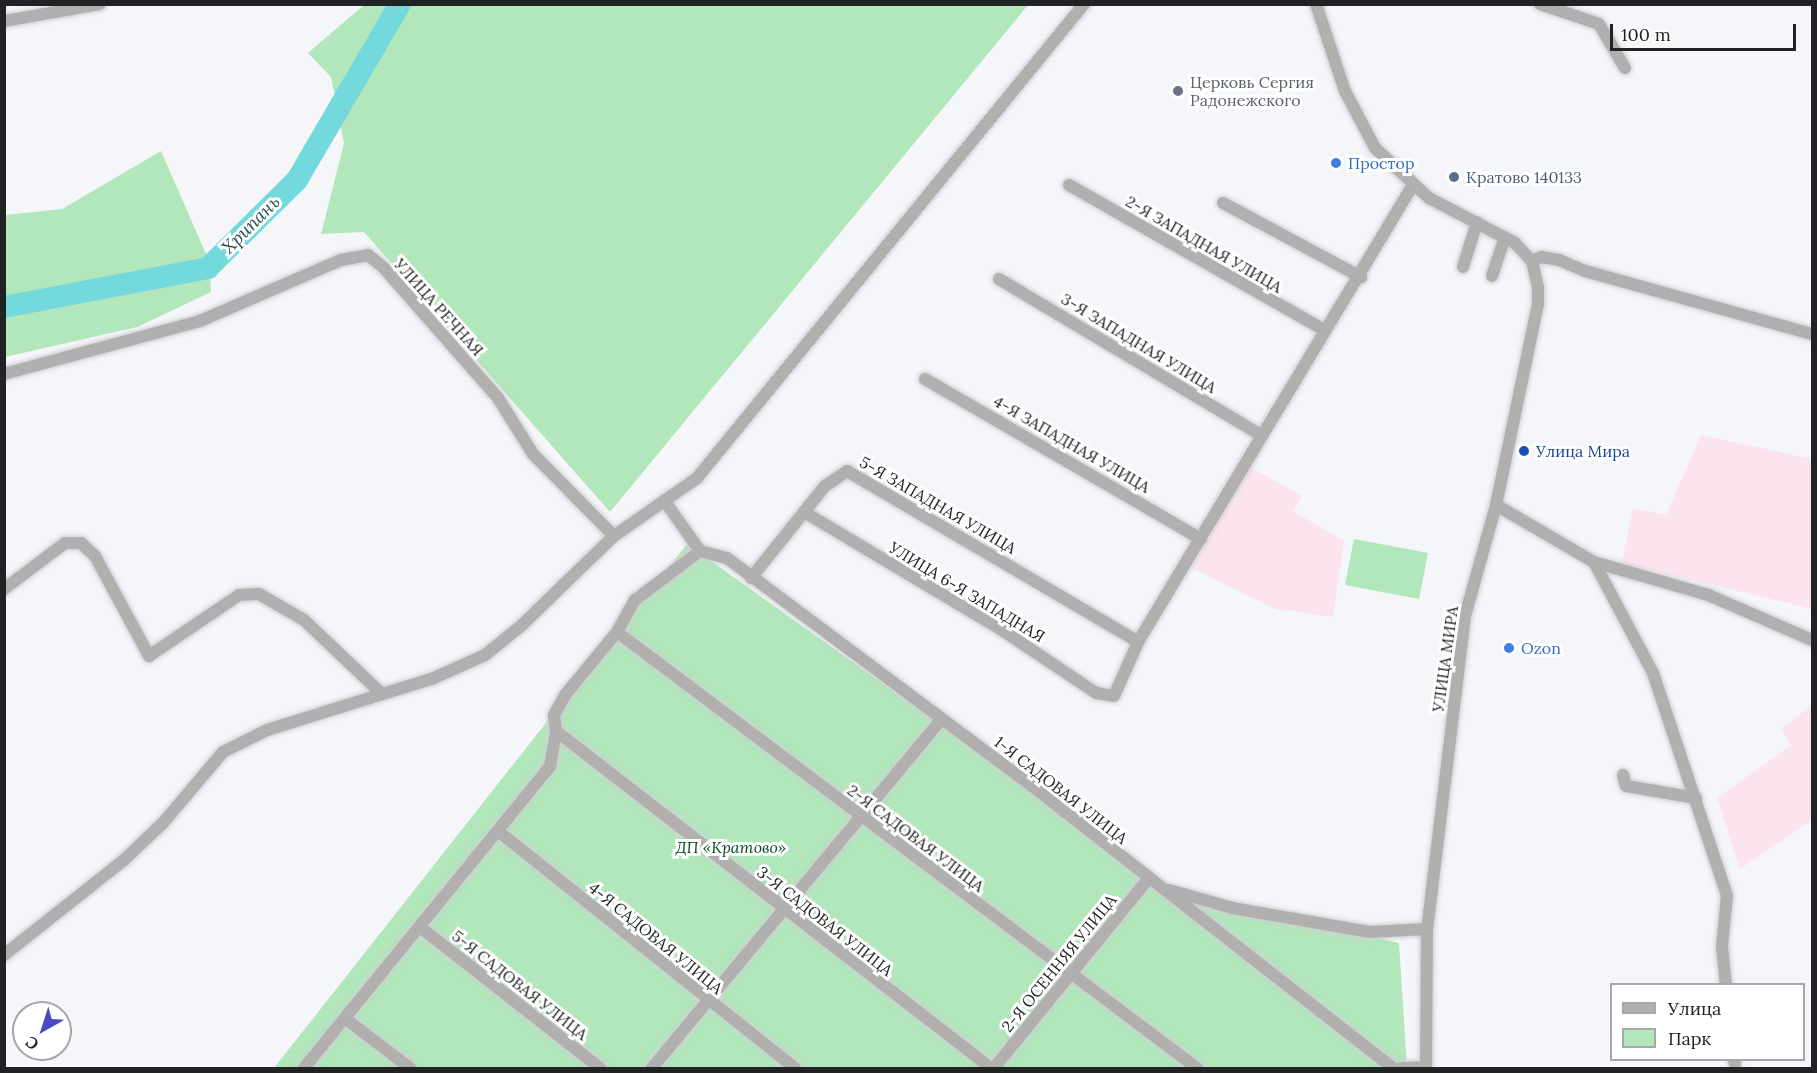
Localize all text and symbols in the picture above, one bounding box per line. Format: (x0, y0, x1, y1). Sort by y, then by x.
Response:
scale bar (1613, 12, 1799, 50)
text: 100 m (1621, 23, 1671, 46)
place label: Церковь Сергия Радонежского (1190, 72, 1314, 110)
marker: Церковь Сергия Радонежского (1171, 84, 1185, 98)
place label: Простор (1348, 153, 1414, 173)
marker: Простор (1329, 156, 1343, 170)
place label: Кратово 140133 (1466, 167, 1582, 187)
marker: Кратово 140133 (1447, 170, 1461, 184)
street label: 2-Я ЗАПАДНАЯ УЛИЦА (1122, 191, 1286, 297)
water label: Хрипань (218, 192, 284, 258)
street label: УЛИЦА РЕЧНАЯ (390, 255, 488, 359)
street label: 3-Я ЗАПАДНАЯ УЛИЦА (1058, 289, 1220, 397)
street label: 4-Я ЗАПАДНАЯ УЛИЦА (990, 391, 1154, 497)
place label: Улица Мира (1536, 441, 1630, 461)
marker: Улица Мира (1517, 444, 1531, 458)
street label: 5-Я ЗАПАДНАЯ УЛИЦА (856, 452, 1020, 558)
street label: УЛИЦА 6-Я ЗАПАДНАЯ (886, 538, 1048, 646)
street label: УЛИЦА МИРА (1428, 605, 1462, 713)
place label: Ozon (1521, 638, 1561, 658)
marker: Ozon (1502, 641, 1516, 655)
street label: 1-Я САДОВАЯ УЛИЦА (991, 732, 1131, 848)
street label: 2-Я САДОВАЯ УЛИЦА (844, 780, 988, 896)
park label: ДП «Кратово» (676, 837, 786, 857)
street label: 3-Я САДОВАЯ УЛИЦА (753, 862, 897, 980)
street label: 4-Я САДОВАЯ УЛИЦА (585, 878, 727, 998)
street label: 2-Я ОСЕННЯЯ УЛИЦА (998, 890, 1120, 1036)
street label: 5-Я САДОВАЯ УЛИЦА (448, 926, 592, 1044)
legend (1610, 983, 1805, 1061)
text: Улица (1668, 997, 1721, 1020)
north arrow (12, 1001, 72, 1061)
text: Парк (1668, 1027, 1711, 1050)
text: С (21, 1032, 43, 1055)

